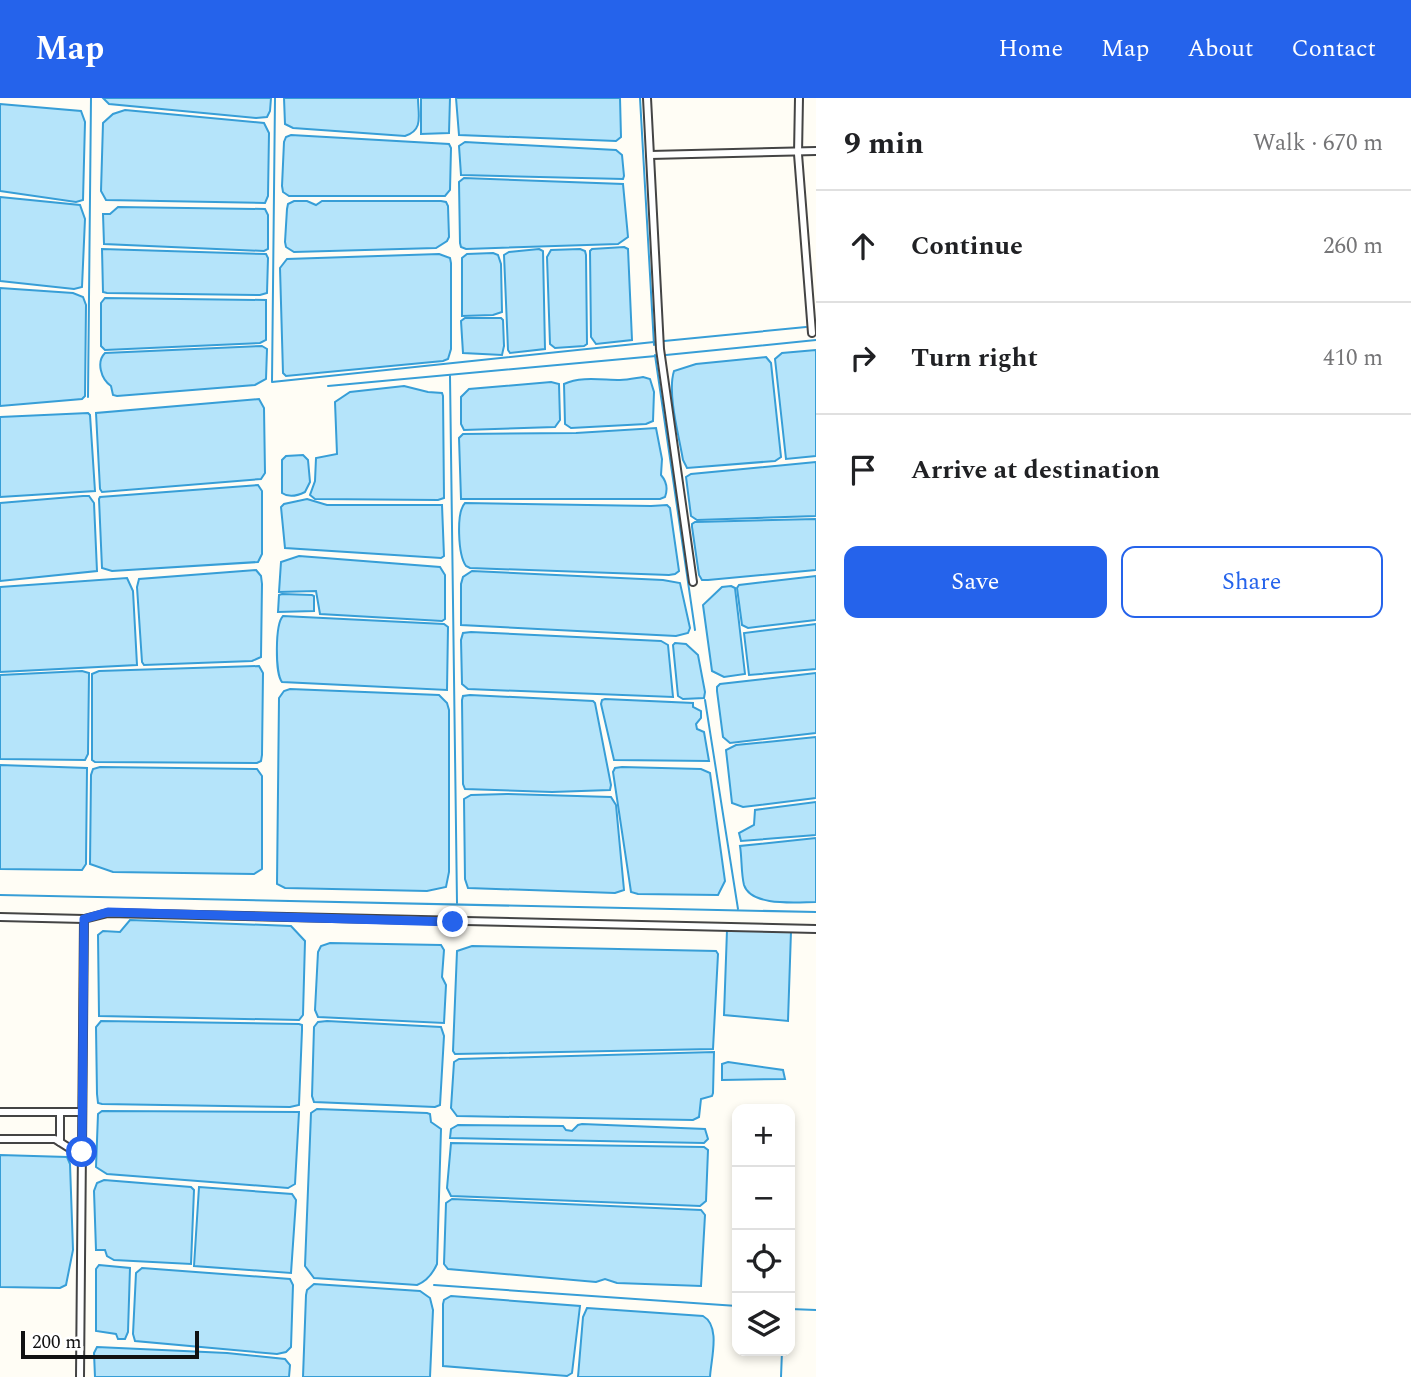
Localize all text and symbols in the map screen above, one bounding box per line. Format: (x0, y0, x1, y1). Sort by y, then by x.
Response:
text: Map (35, 24, 104, 74)
text: Home (998, 31, 1063, 67)
text: Map (1101, 31, 1149, 67)
text: About (1187, 31, 1253, 67)
text: Contact (1291, 31, 1376, 67)
text: 9 min (844, 121, 924, 167)
text: Walk · 670 m (1253, 126, 1383, 161)
text: Continue (911, 226, 1023, 266)
icon: ahead (844, 227, 882, 265)
text: 260 m (1323, 229, 1383, 264)
text: Turn right (911, 338, 1038, 378)
icon: right (844, 339, 882, 377)
text: 410 m (1323, 341, 1383, 376)
text: Arrive at destination (911, 450, 1160, 490)
icon: arrive (844, 451, 882, 489)
button: Save (844, 546, 1107, 618)
button: Share (1121, 546, 1383, 618)
route end (437, 906, 468, 937)
map controls (732, 1104, 795, 1356)
button: + (732, 1104, 795, 1167)
route start (66, 1136, 97, 1167)
button: − (732, 1167, 795, 1230)
button: locate (732, 1230, 795, 1293)
button: layers (732, 1293, 795, 1356)
scale bar (21, 1328, 200, 1360)
text: 200 m (32, 1328, 82, 1357)

